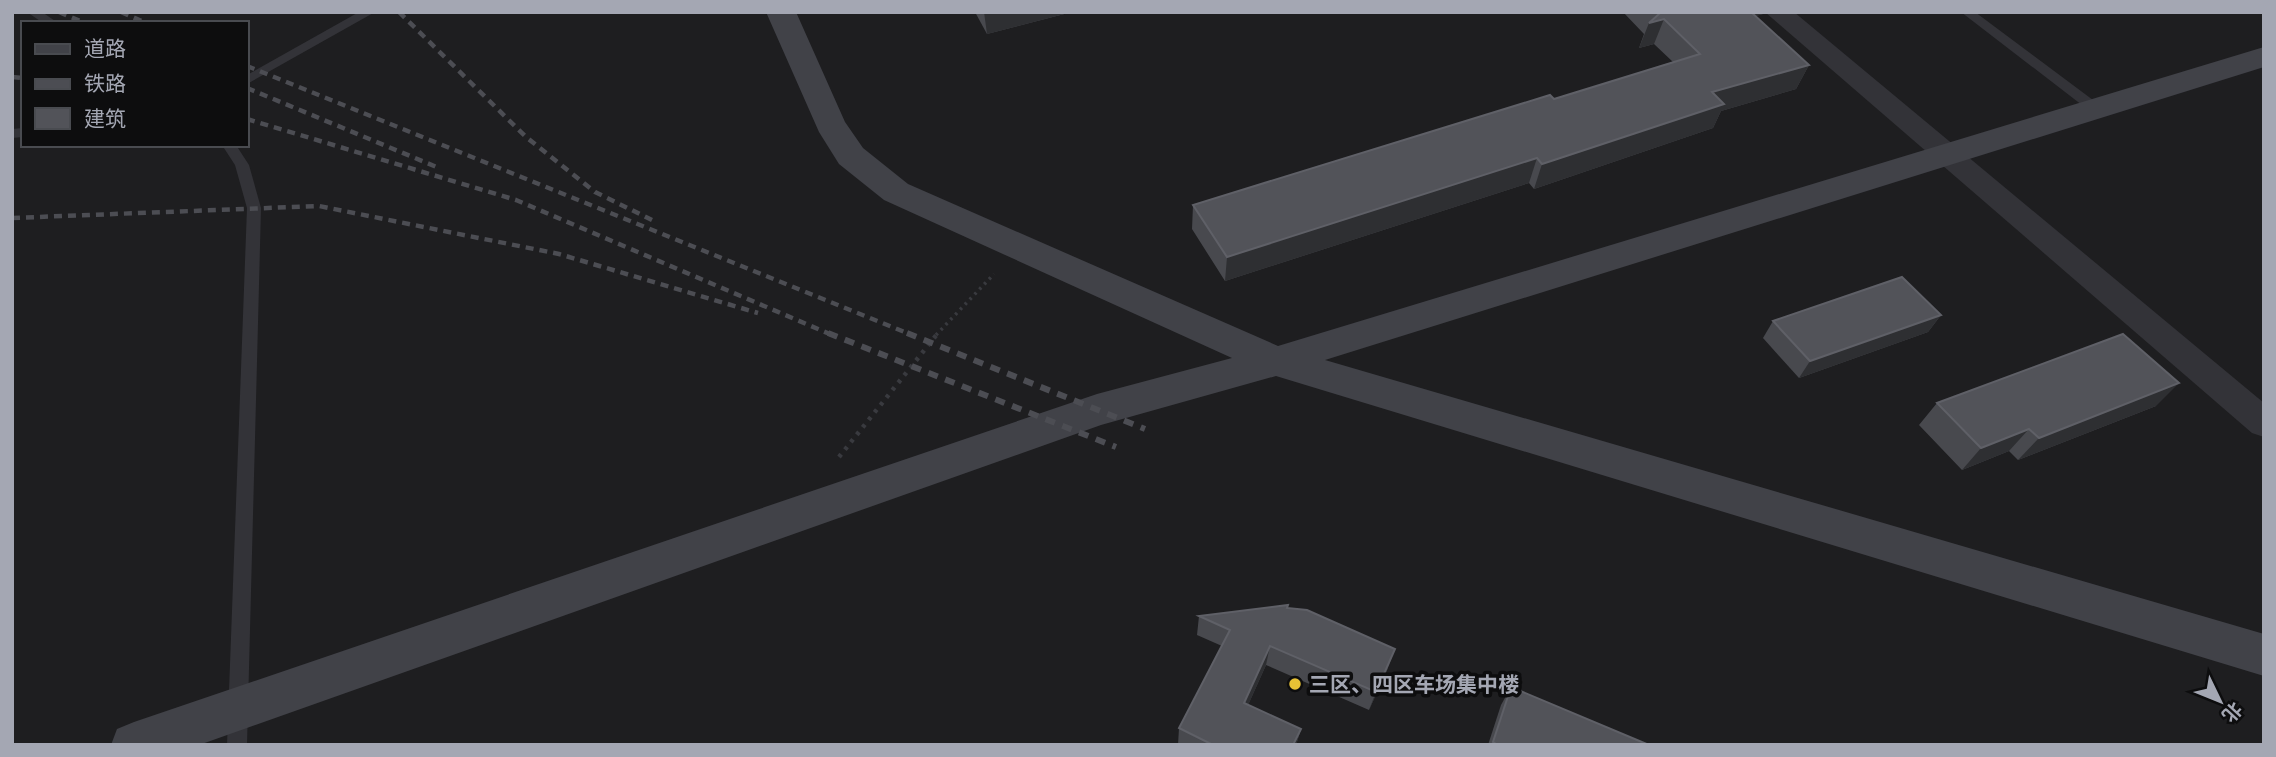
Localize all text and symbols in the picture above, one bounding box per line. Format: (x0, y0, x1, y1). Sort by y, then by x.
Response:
legend (21, 21, 248, 147)
text: 道路 (84, 35, 126, 61)
text: 铁路 (84, 70, 126, 96)
text: 建筑 (84, 105, 126, 131)
north arrow (2185, 666, 2255, 736)
place label: 三区、四区车场集中楼 (1309, 671, 1519, 697)
marker: 三区、四区车场集中楼 (1287, 676, 1303, 692)
text: 北 (2218, 698, 2248, 728)

